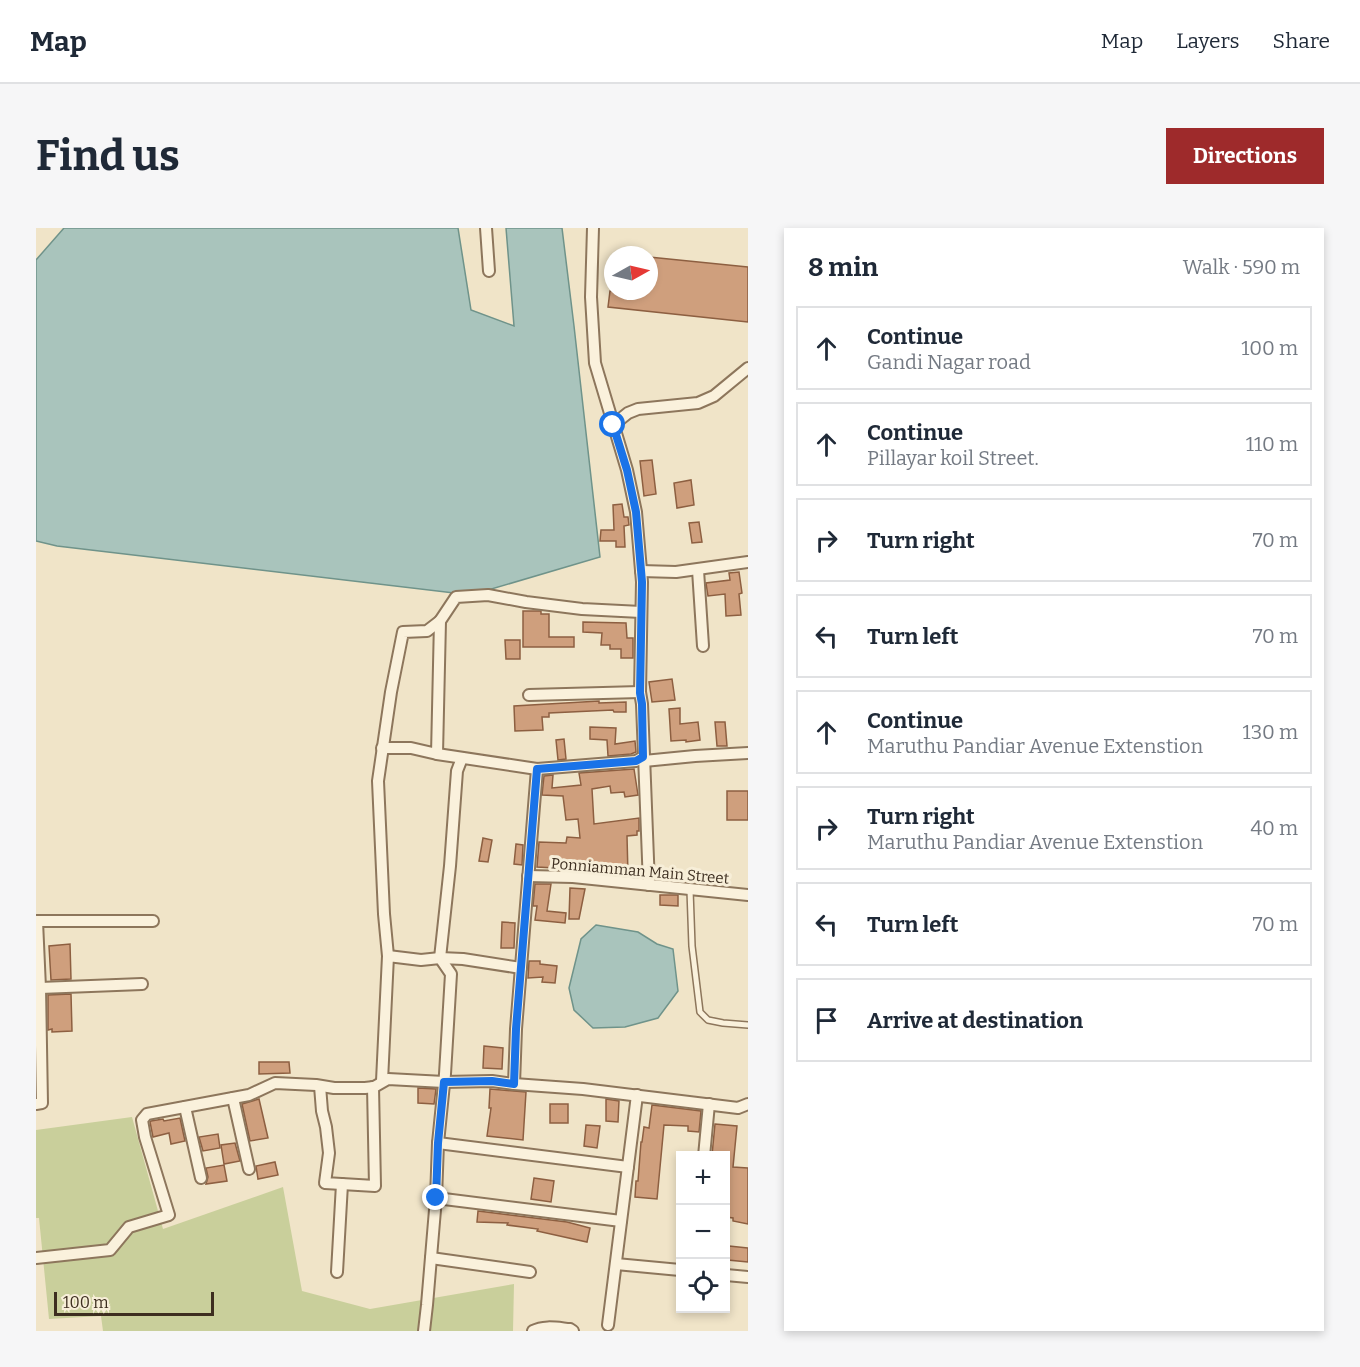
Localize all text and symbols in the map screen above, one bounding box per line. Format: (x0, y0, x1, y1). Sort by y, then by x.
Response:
text: Map (30, 25, 87, 58)
text: Map (1101, 28, 1143, 54)
text: Layers (1176, 28, 1240, 54)
text: Share (1273, 28, 1330, 54)
button: Directions (1166, 128, 1324, 184)
text: Find us (36, 131, 180, 181)
north arrow (604, 246, 658, 300)
text: 8 min (808, 252, 878, 283)
text: Walk · 590 m (1183, 255, 1300, 279)
text: Continue (867, 323, 963, 350)
icon: ahead (810, 332, 843, 365)
text: 100 m (1241, 336, 1298, 360)
text: Gandi Nagar road (867, 350, 1031, 374)
route start (599, 411, 625, 437)
text: Continue (867, 419, 963, 446)
icon: ahead (810, 428, 843, 461)
text: 110 m (1246, 432, 1298, 456)
text: Pillayar koil Street. (867, 446, 1039, 470)
icon: right (810, 524, 843, 557)
text: Turn right (867, 527, 975, 554)
text: 70 m (1252, 528, 1298, 552)
icon: left (810, 620, 843, 653)
text: Turn left (867, 623, 959, 650)
text: 70 m (1252, 624, 1298, 648)
text: Continue (867, 707, 963, 734)
icon: ahead (810, 716, 843, 749)
text: 130 m (1243, 720, 1298, 744)
text: Maruthu Pandiar Avenue Extenstion (867, 734, 1203, 758)
text: Turn right (867, 803, 975, 830)
icon: right (810, 812, 843, 845)
text: 40 m (1250, 816, 1298, 840)
text: Maruthu Pandiar Avenue Extenstion (867, 830, 1203, 854)
street label: Ponniamman Main Street (550, 854, 730, 888)
icon: left (810, 908, 843, 941)
text: Turn left (867, 911, 959, 938)
text: 70 m (1252, 912, 1298, 936)
icon: arrive (810, 1004, 843, 1037)
text: Arrive at destination (867, 1007, 1083, 1034)
map controls (676, 1151, 730, 1313)
button: + (676, 1151, 730, 1205)
route end (422, 1184, 448, 1210)
button: − (676, 1205, 730, 1259)
button: locate (676, 1259, 730, 1313)
scale bar (54, 1289, 214, 1316)
text: 100 m (63, 1293, 108, 1312)

